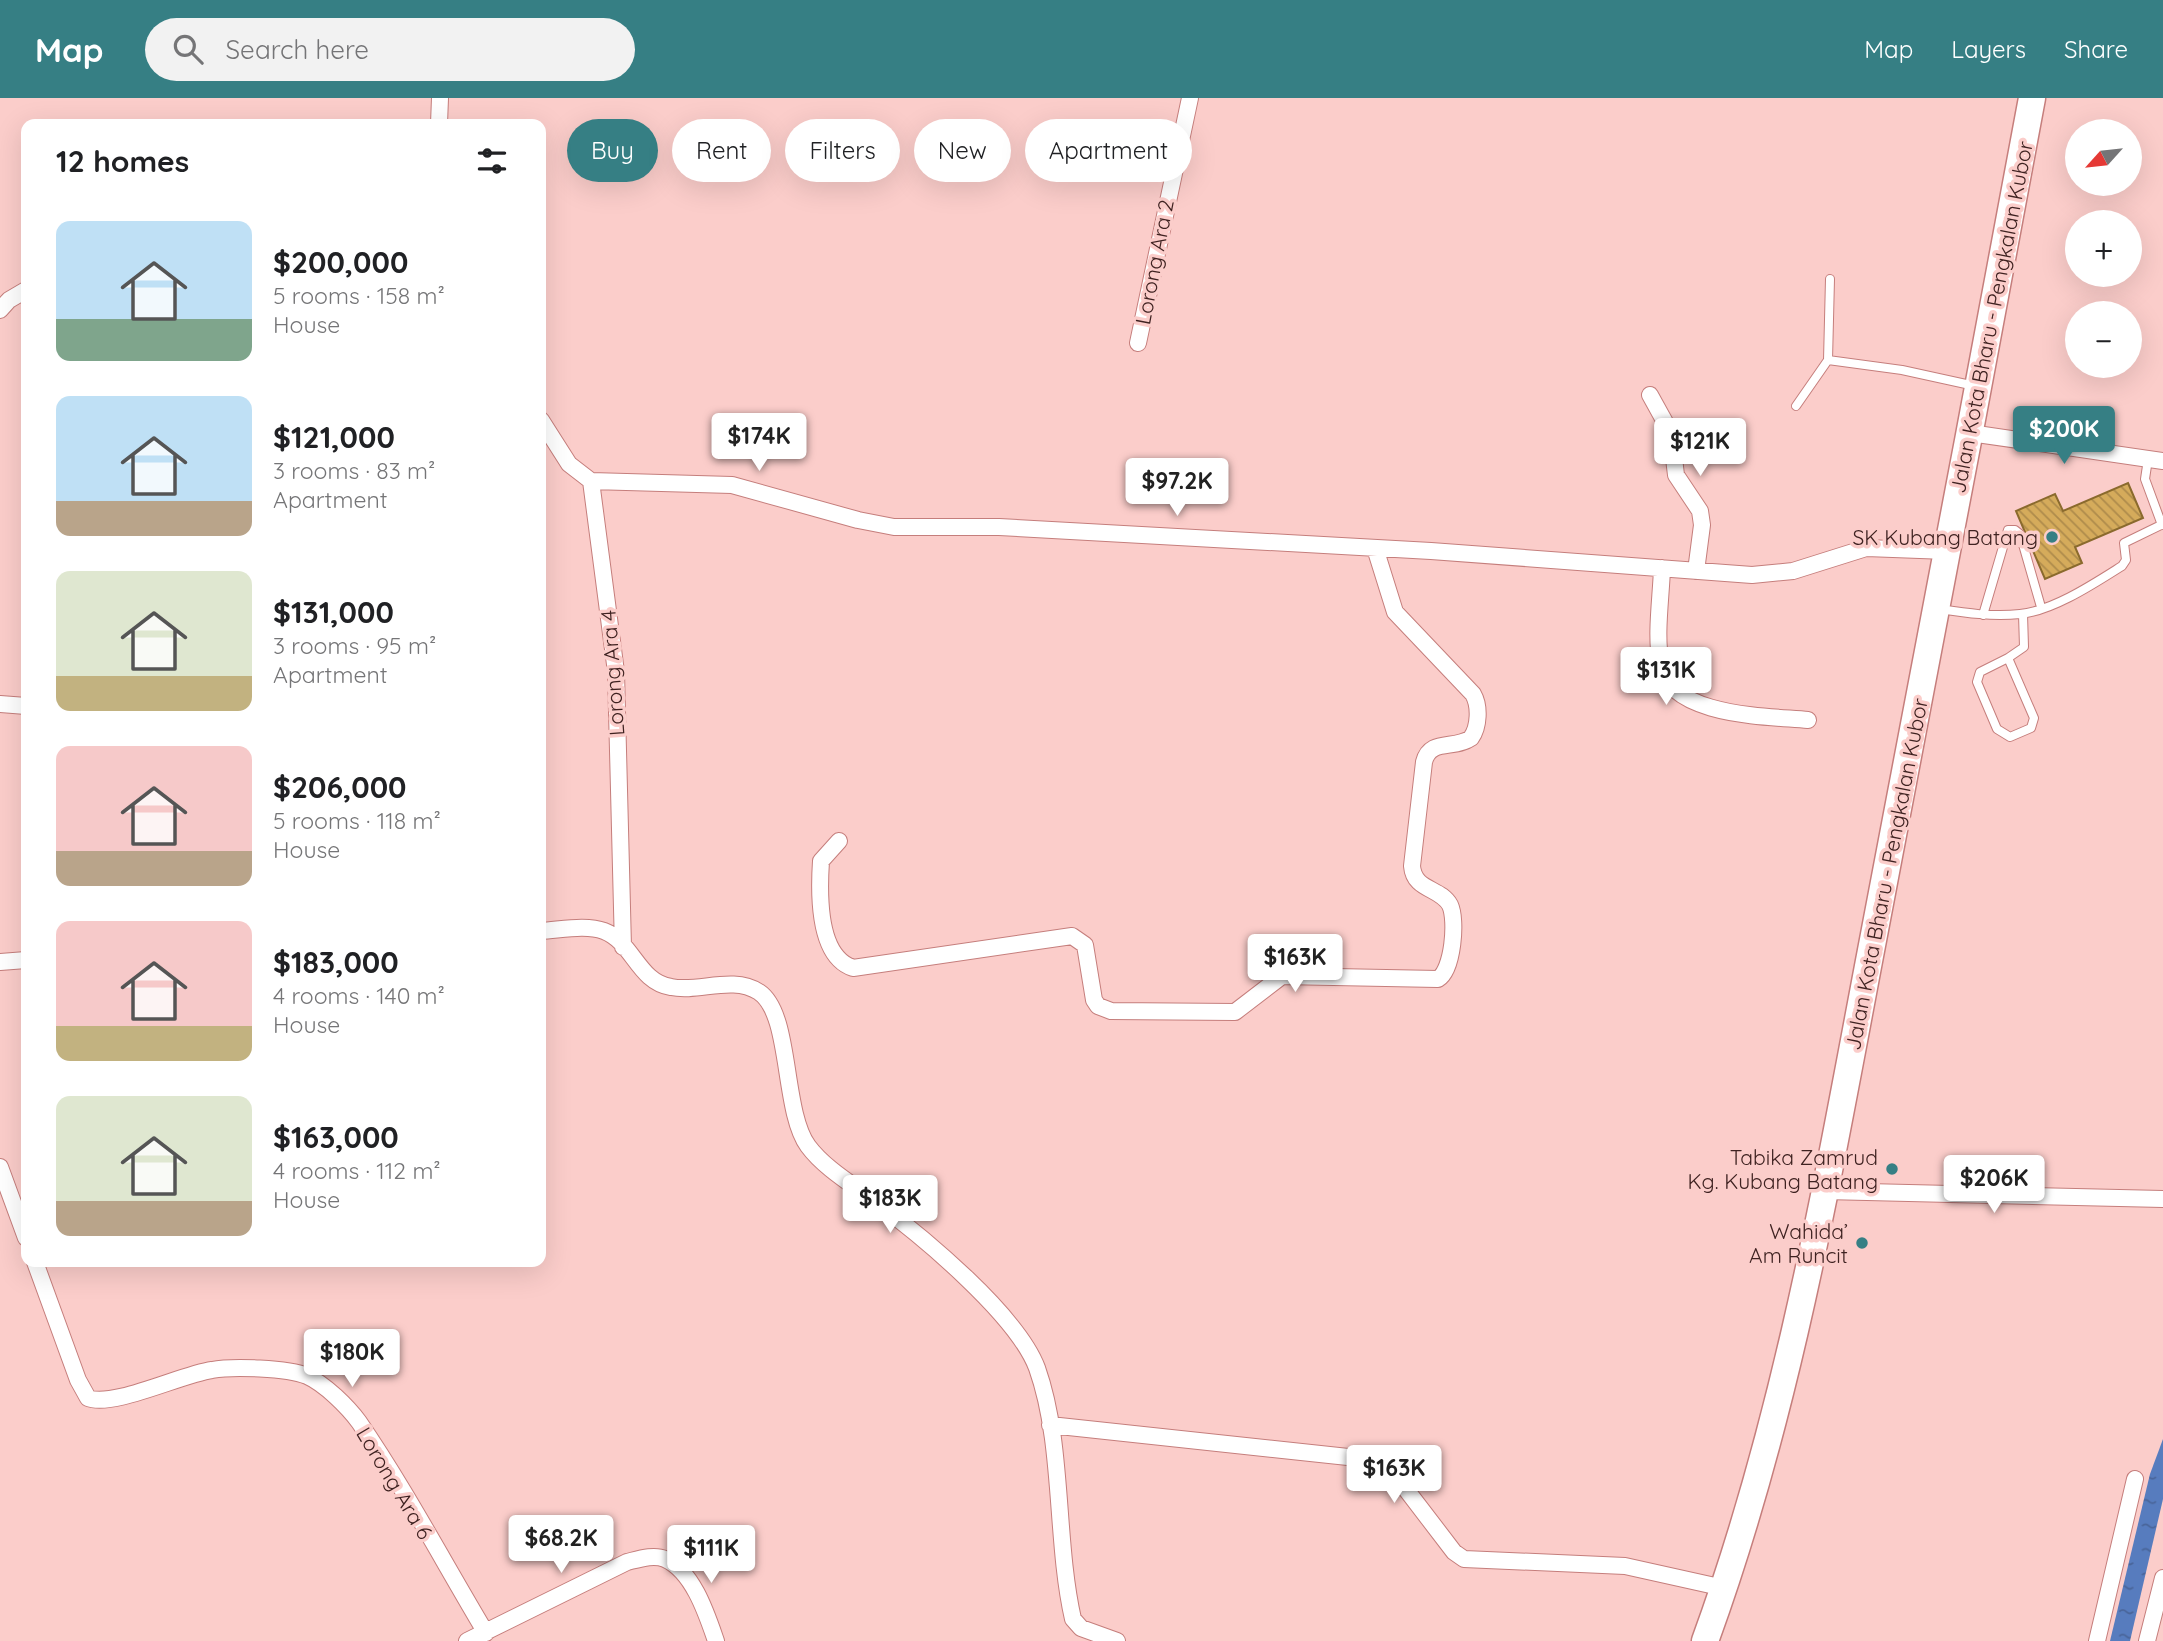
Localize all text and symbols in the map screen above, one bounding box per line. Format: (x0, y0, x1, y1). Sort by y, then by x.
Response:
search box (145, 18, 635, 81)
text: Map (35, 29, 103, 70)
icon: search (169, 30, 207, 68)
text: Search here (225, 33, 369, 66)
text: Map (1864, 34, 1913, 64)
text: Layers (1951, 34, 2026, 64)
text: Share (2064, 34, 2128, 64)
chip: Buy (567, 119, 658, 182)
chip: Rent (672, 119, 771, 182)
chip: Filters (785, 119, 900, 182)
chip: New (914, 119, 1011, 182)
chip: Apartment (1025, 119, 1192, 182)
north arrow (2065, 119, 2142, 196)
map controls (2065, 119, 2142, 378)
street label: Jalan Kota Bharu - Pengkalan Kubor (1944, 139, 2038, 495)
text: 12 homes (56, 142, 189, 180)
icon: filters (473, 142, 511, 180)
street label: Lorong Ara 2 (1129, 197, 1179, 327)
button: + (2065, 210, 2142, 287)
text: $200,000 (273, 243, 408, 281)
icon: home (112, 249, 196, 333)
text: 5 rooms · 158 m² (273, 281, 445, 310)
button: − (2065, 301, 2142, 378)
text: House (273, 310, 340, 339)
pin: $200K (2015, 406, 2113, 466)
pin: $174K (710, 414, 808, 473)
text: $200K (2029, 414, 2099, 443)
text: $121,000 (273, 418, 395, 456)
pin: $121K (1651, 418, 1749, 478)
text: $174K (728, 421, 790, 450)
icon: home (112, 424, 196, 508)
text: $121K (1670, 426, 1730, 455)
text: 3 rooms · 83 m² (273, 456, 435, 485)
pin: $97.2K (1120, 458, 1234, 518)
text: $97.2K (1141, 466, 1213, 495)
text: Apartment (273, 485, 387, 514)
place label: SK Kubang Batang (1853, 524, 2038, 550)
marker: SK Kubang Batang (2044, 529, 2060, 545)
text: $131,000 (273, 593, 394, 631)
icon: home (112, 599, 196, 683)
street label: Lorong Ara 4 (595, 609, 629, 737)
text: 3 rooms · 95 m² (273, 631, 436, 660)
pin: $131K (1617, 648, 1715, 707)
text: $131K (1636, 655, 1696, 684)
text: Apartment (273, 660, 387, 689)
street label: Jalan Kota Bharu - Pengkalan Kubor (1839, 696, 1933, 1052)
text: $206,000 (273, 768, 407, 806)
icon: home (112, 774, 196, 858)
text: 5 rooms · 118 m² (273, 806, 441, 835)
text: House (273, 835, 340, 864)
pin: $163K (1246, 934, 1344, 994)
text: $163K (1264, 942, 1326, 971)
text: $183,000 (273, 943, 399, 981)
icon: home (112, 949, 196, 1033)
text: 4 rooms · 140 m² (273, 981, 445, 1010)
text: House (273, 1010, 340, 1039)
text: $163,000 (273, 1118, 399, 1156)
icon: home (112, 1124, 196, 1208)
place label: Tabika Zamrud Kg. Kubang Batang (1687, 1144, 1878, 1194)
text: 4 rooms · 112 m² (273, 1156, 441, 1185)
pin: $206K (1945, 1156, 2043, 1215)
marker: Tabika Zamrud Kg. Kubang Batang (1884, 1161, 1900, 1177)
text: $206K (1960, 1163, 2028, 1192)
pin: $183K (841, 1176, 939, 1235)
text: $183K (859, 1183, 921, 1212)
text: House (273, 1185, 340, 1214)
place label: Wahida’ Am Runcit (1749, 1218, 1848, 1268)
marker: Wahida’ Am Runcit (1854, 1235, 1870, 1251)
pin: $180K (303, 1330, 401, 1389)
text: $180K (320, 1337, 384, 1366)
street label: Lorong Ara 6 (351, 1422, 439, 1544)
pin: $163K (1345, 1446, 1443, 1505)
text: $163K (1363, 1453, 1425, 1482)
pin: $68.2K (504, 1516, 618, 1575)
text: $68.2K (525, 1523, 597, 1552)
pin: $111K (662, 1526, 760, 1585)
text: $111K (683, 1533, 739, 1562)

